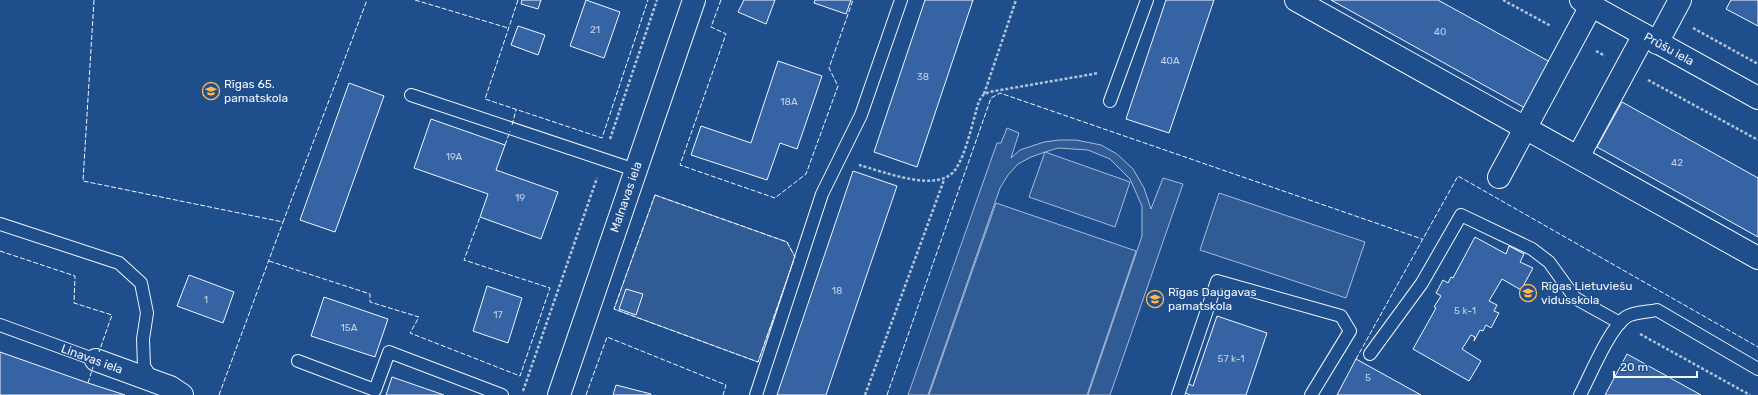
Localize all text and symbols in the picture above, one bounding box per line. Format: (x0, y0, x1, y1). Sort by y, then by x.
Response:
house number: 21 (590, 24, 600, 36)
house number: 40 (1434, 26, 1446, 38)
street label: Prūšu iela (1642, 30, 1696, 68)
house number: 40A (1160, 55, 1180, 67)
house number: 38 (917, 71, 929, 83)
place label: Rīgas 65. pamatskola (224, 77, 288, 105)
school or university icon: Rīgas 65. pamatskola (201, 81, 221, 101)
house number: 18A (780, 96, 798, 108)
house number: 19A (446, 151, 463, 163)
house number: 42 (1671, 157, 1683, 169)
street label: Malnavas iela (607, 160, 645, 234)
house number: 19 (515, 192, 525, 204)
place label: Rīgas Lietuviešu vidusskola (1541, 279, 1633, 307)
school or university icon: Rīgas Lietuviešu vidusskola (1518, 283, 1538, 303)
house number: 18 (832, 285, 842, 297)
place label: Rīgas Daugavas pamatskola (1168, 285, 1257, 313)
school or university icon: Rīgas Daugavas pamatskola (1145, 289, 1165, 309)
house number: 1 (204, 294, 208, 306)
house number: 5 k-1 (1454, 305, 1476, 317)
house number: 17 (493, 309, 503, 321)
house number: 15A (341, 322, 358, 334)
street label: Linavas iela (59, 341, 125, 377)
house number: 57 k-1 (1217, 353, 1245, 365)
scale bar (1614, 353, 1697, 379)
text: 20 m (1620, 360, 1648, 374)
house number: 5 (1365, 372, 1371, 384)

